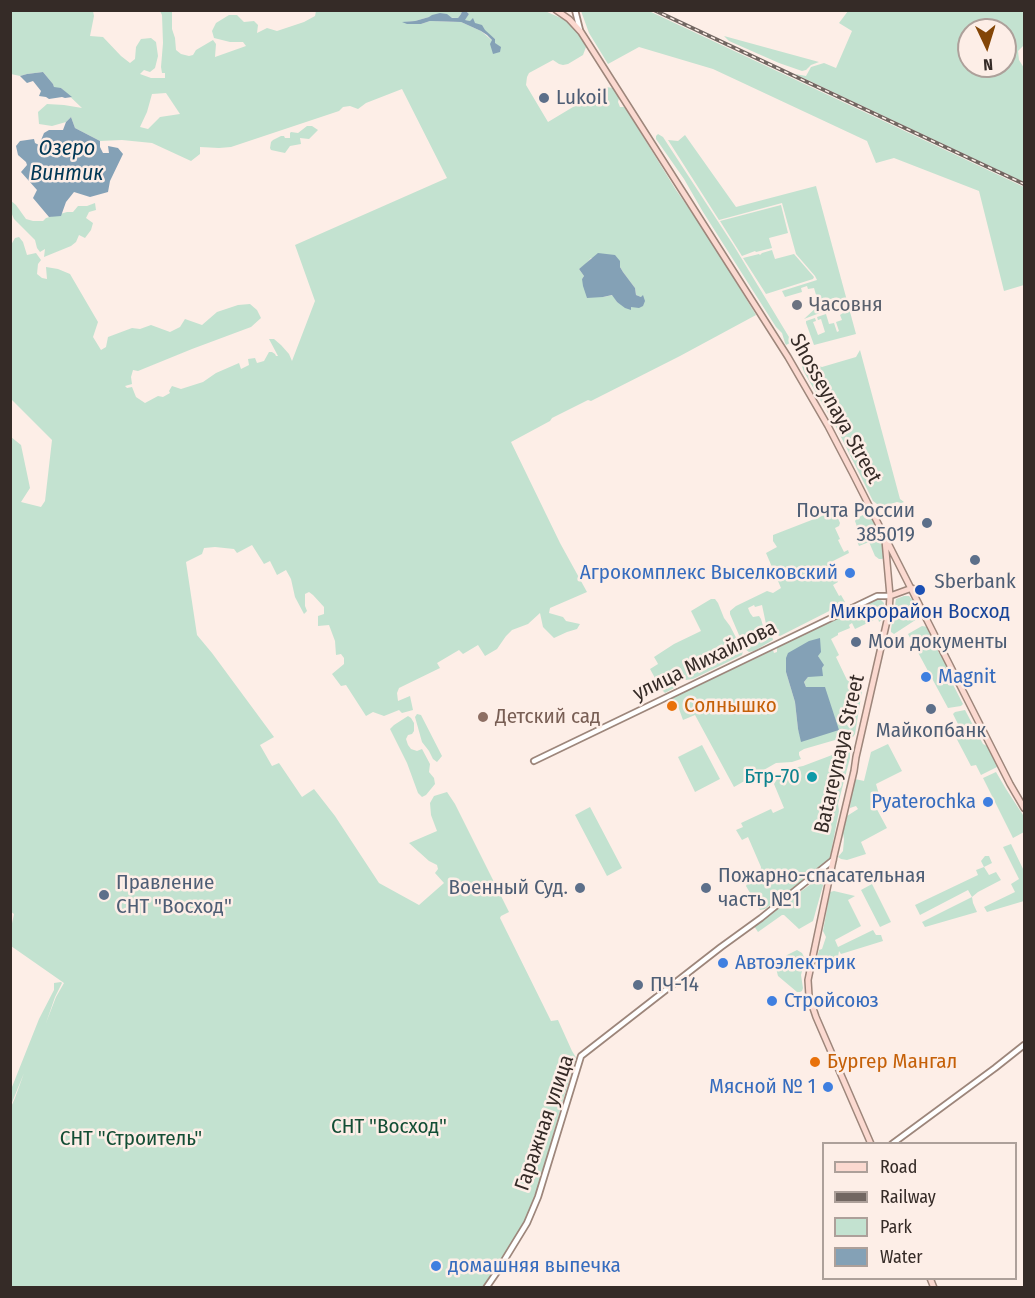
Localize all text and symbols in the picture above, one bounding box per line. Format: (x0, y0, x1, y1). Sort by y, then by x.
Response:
north arrow (957, 18, 1017, 78)
text: N (983, 55, 994, 74)
place label: Lukoil (556, 85, 607, 111)
marker: Lukoil (537, 91, 551, 105)
water label: Озеро Винтик (30, 136, 104, 188)
place label: Часовня (809, 292, 883, 318)
marker: Часовня (790, 298, 804, 312)
street label: Shosseynaya Street (784, 330, 886, 488)
place label: Почта России 385019 (796, 498, 915, 548)
marker: Почта России 385019 (920, 516, 934, 530)
marker: Sberbank (968, 553, 982, 567)
place label: Агрокомплекс Выселковский (580, 560, 838, 586)
marker: Агрокомплекс Выселковский (843, 566, 857, 580)
place label: Sberbank (934, 569, 1016, 595)
marker: Микрорайон Восход (913, 583, 927, 597)
place label: Микрорайон Восход (830, 599, 1010, 625)
street label: улица Михайлова (629, 615, 781, 707)
place label: Мои документы (868, 629, 1008, 655)
marker: Мои документы (849, 635, 863, 649)
place label: Magnit (938, 664, 996, 690)
marker: Magnit (919, 670, 933, 684)
street label: Batareynaya Street (809, 672, 871, 836)
place label: Солнышко (684, 693, 777, 719)
marker: Солнышко (665, 699, 679, 713)
marker: Майкопбанк (924, 702, 938, 716)
place label: Детский сад (495, 704, 601, 730)
marker: Детский сад (476, 710, 490, 724)
place label: Майкопбанк (876, 718, 986, 744)
place label: Бтр-70 (744, 764, 800, 790)
marker: Бтр-70 (805, 770, 819, 784)
place label: Pyaterochka (871, 789, 976, 815)
marker: Pyaterochka (981, 795, 995, 809)
place label: Пожарно-спасательная часть №1 (718, 863, 926, 913)
place label: Правление СНТ "Восход" (116, 870, 232, 920)
place label: Военный Суд. (449, 875, 568, 901)
marker: Военный Суд. (573, 881, 587, 895)
marker: Пожарно-спасательная часть №1 (699, 881, 713, 895)
marker: Правление СНТ "Восход" (97, 888, 111, 902)
place label: Автоэлектрик (735, 950, 856, 976)
marker: Автоэлектрик (716, 956, 730, 970)
place label: ПЧ-14 (650, 972, 699, 998)
marker: ПЧ-14 (631, 978, 645, 992)
place label: Стройсоюз (784, 988, 879, 1014)
marker: Стройсоюз (765, 994, 779, 1008)
place label: Бургер Мангал (827, 1049, 957, 1075)
street label: Гаражная улица (510, 1052, 580, 1194)
marker: Бургер Мангал (808, 1055, 822, 1069)
place label: Мясной № 1 (709, 1074, 816, 1100)
marker: Мясной № 1 (821, 1080, 835, 1094)
park label: СНТ "Восход" (331, 1114, 447, 1140)
park label: СНТ "Строитель" (60, 1126, 202, 1152)
legend (822, 1142, 1017, 1280)
text: Road (880, 1156, 917, 1178)
text: Railway (880, 1186, 936, 1208)
text: Park (880, 1216, 912, 1238)
text: Water (880, 1246, 923, 1268)
place label: домашняя выпечка (448, 1253, 621, 1279)
marker: домашняя выпечка (429, 1259, 443, 1273)

